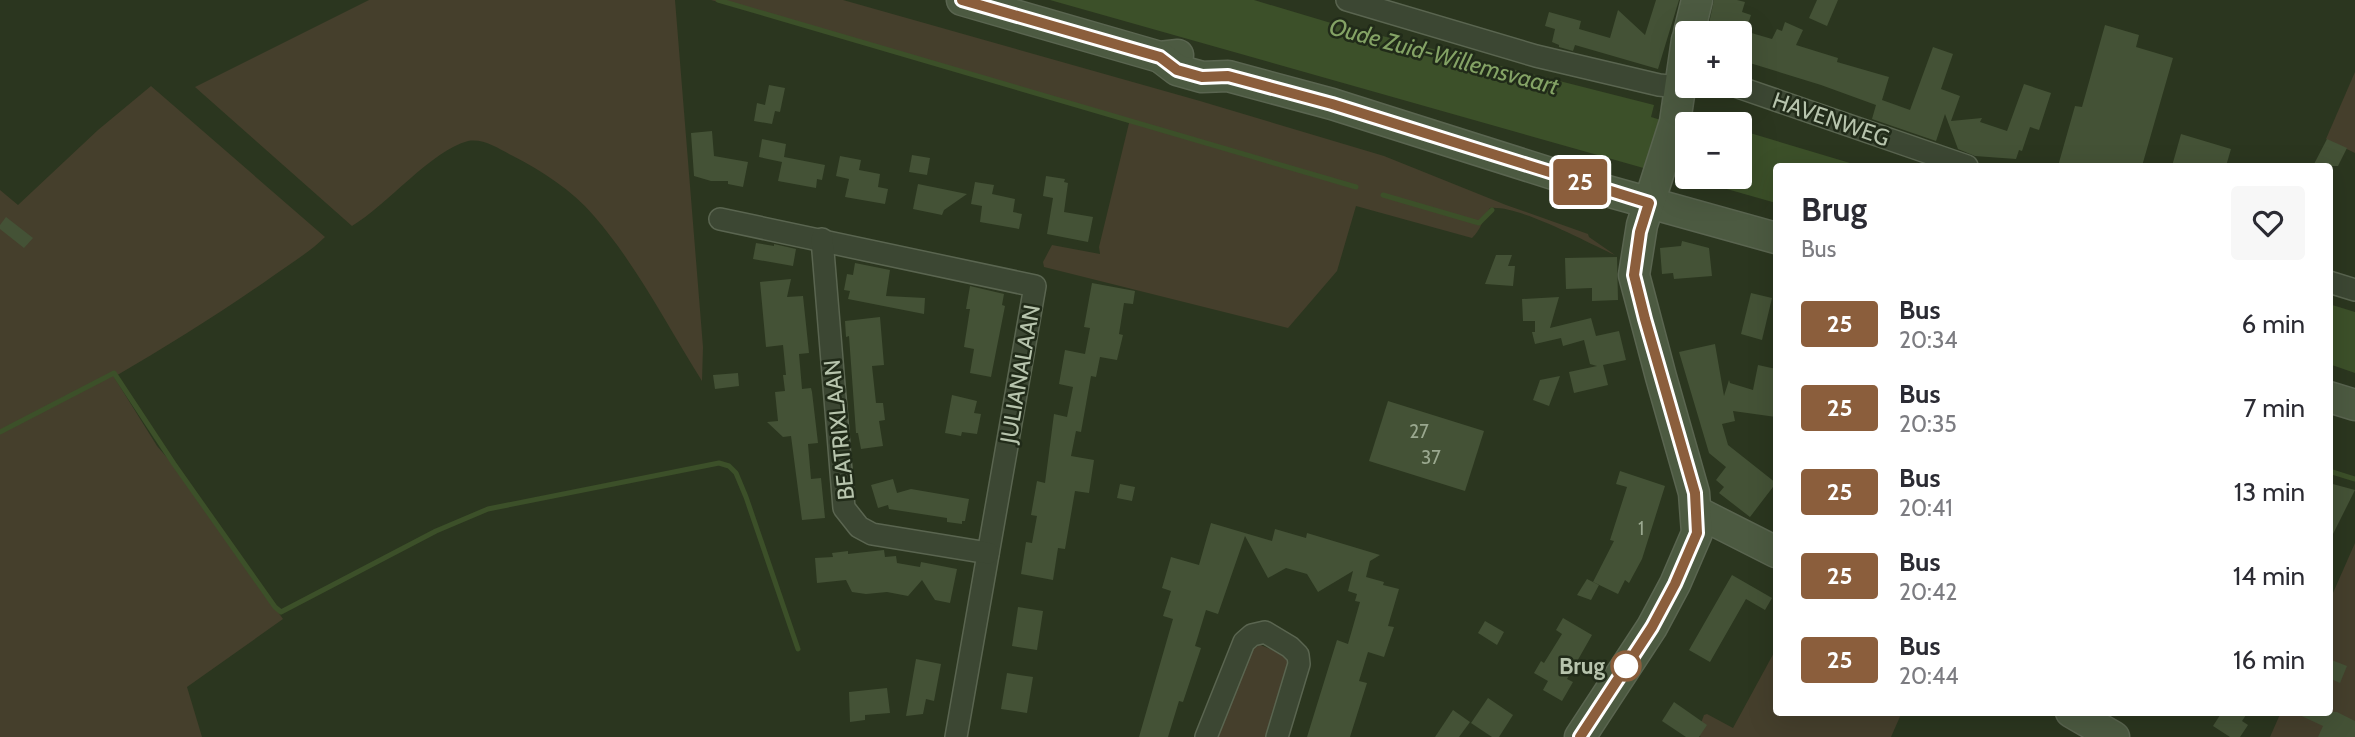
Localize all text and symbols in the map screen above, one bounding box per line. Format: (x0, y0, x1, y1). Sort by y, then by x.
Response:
water label: Oude Zuid-Willemsvaart (1326, 11, 1562, 101)
map controls (1675, 21, 1752, 189)
button: + (1675, 21, 1752, 98)
street label: HAVENWEG (1769, 86, 1893, 152)
button: − (1675, 112, 1752, 189)
line badge: 25 (1548, 159, 1612, 205)
text: 25 (1567, 167, 1593, 196)
button: heart (2231, 186, 2305, 260)
text: Brug (1801, 189, 1867, 229)
text: Bus (1801, 235, 1836, 263)
text: Bus (1899, 294, 1940, 326)
street label: JULIANALAAN (994, 302, 1046, 447)
text: 6 min (2242, 308, 2305, 340)
text: 25 (1827, 309, 1852, 338)
text: 20:34 (1899, 326, 1958, 354)
street label: BEATRIXLAAN (818, 358, 860, 502)
text: Bus (1899, 378, 1940, 410)
text: 7 min (2243, 392, 2305, 424)
text: 25 (1827, 393, 1852, 422)
text: 20:35 (1899, 410, 1957, 438)
house number: 27 (1409, 420, 1429, 443)
house number: 37 (1421, 446, 1441, 469)
text: Bus (1899, 462, 1940, 494)
text: 13 min (2234, 476, 2305, 508)
text: 25 (1827, 477, 1852, 506)
text: 20:41 (1899, 494, 1953, 522)
house number: 1 (1638, 517, 1644, 540)
text: Bus (1899, 546, 1940, 578)
text: 14 min (2233, 560, 2305, 592)
text: 25 (1827, 561, 1852, 590)
text: 20:42 (1899, 578, 1957, 606)
text: Bus (1899, 630, 1940, 662)
text: 16 min (2233, 644, 2305, 676)
text: 25 (1827, 645, 1852, 674)
marker: Brug (1611, 651, 1641, 681)
place label: Brug (1559, 652, 1605, 680)
text: 20:44 (1899, 662, 1958, 690)

